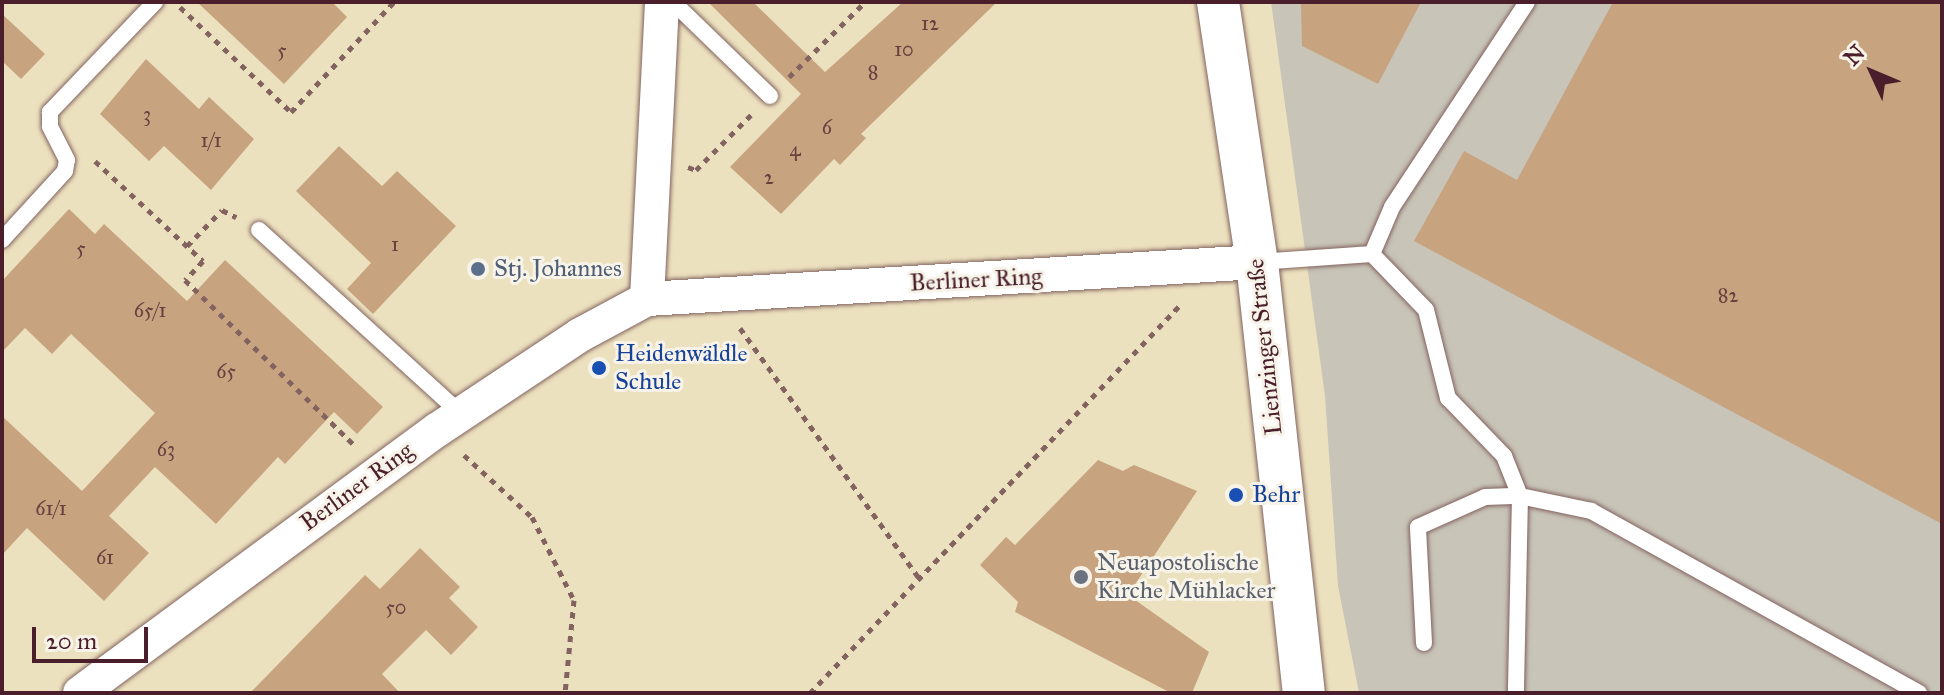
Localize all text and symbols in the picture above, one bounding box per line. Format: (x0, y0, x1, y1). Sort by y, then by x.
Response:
house number: 12 (921, 11, 939, 35)
north arrow (1832, 32, 1912, 112)
house number: 10 (894, 37, 914, 61)
house number: 5 (277, 38, 287, 62)
text: N (1838, 39, 1871, 71)
house number: 8 (868, 60, 878, 84)
house number: 3 (143, 102, 151, 126)
house number: 6 (822, 115, 832, 139)
house number: 1/1 (200, 128, 222, 152)
house number: 4 (789, 137, 801, 161)
house number: 2 (764, 165, 774, 189)
house number: 1 (391, 232, 399, 256)
house number: 5 (76, 236, 86, 260)
place label: Stj. Johannes (494, 255, 622, 283)
street label: Lienzinger Straße (1241, 257, 1289, 437)
marker: Stj. Johannes (469, 260, 487, 278)
street label: Berliner Ring (909, 262, 1043, 298)
house number: 82 (1718, 283, 1738, 307)
house number: 65/1 (134, 298, 166, 322)
place label: Heidenwäldle Schule (615, 340, 747, 396)
house number: 65 (216, 359, 236, 383)
marker: Heidenwäldle Schule (590, 359, 608, 377)
street label: Berliner Ring (295, 436, 419, 538)
house number: 63 (157, 437, 175, 461)
place label: Behr (1252, 481, 1300, 509)
marker: Behr (1227, 486, 1245, 504)
house number: 61/1 (35, 496, 67, 520)
house number: 61 (96, 545, 114, 569)
place label: Neuapostolische Kirche Mühlacker (1097, 549, 1275, 605)
marker: Neuapostolische Kirche Mühlacker (1072, 568, 1090, 586)
house number: 50 (386, 595, 406, 619)
scale bar (36, 611, 152, 661)
text: 20 m (46, 626, 97, 656)

